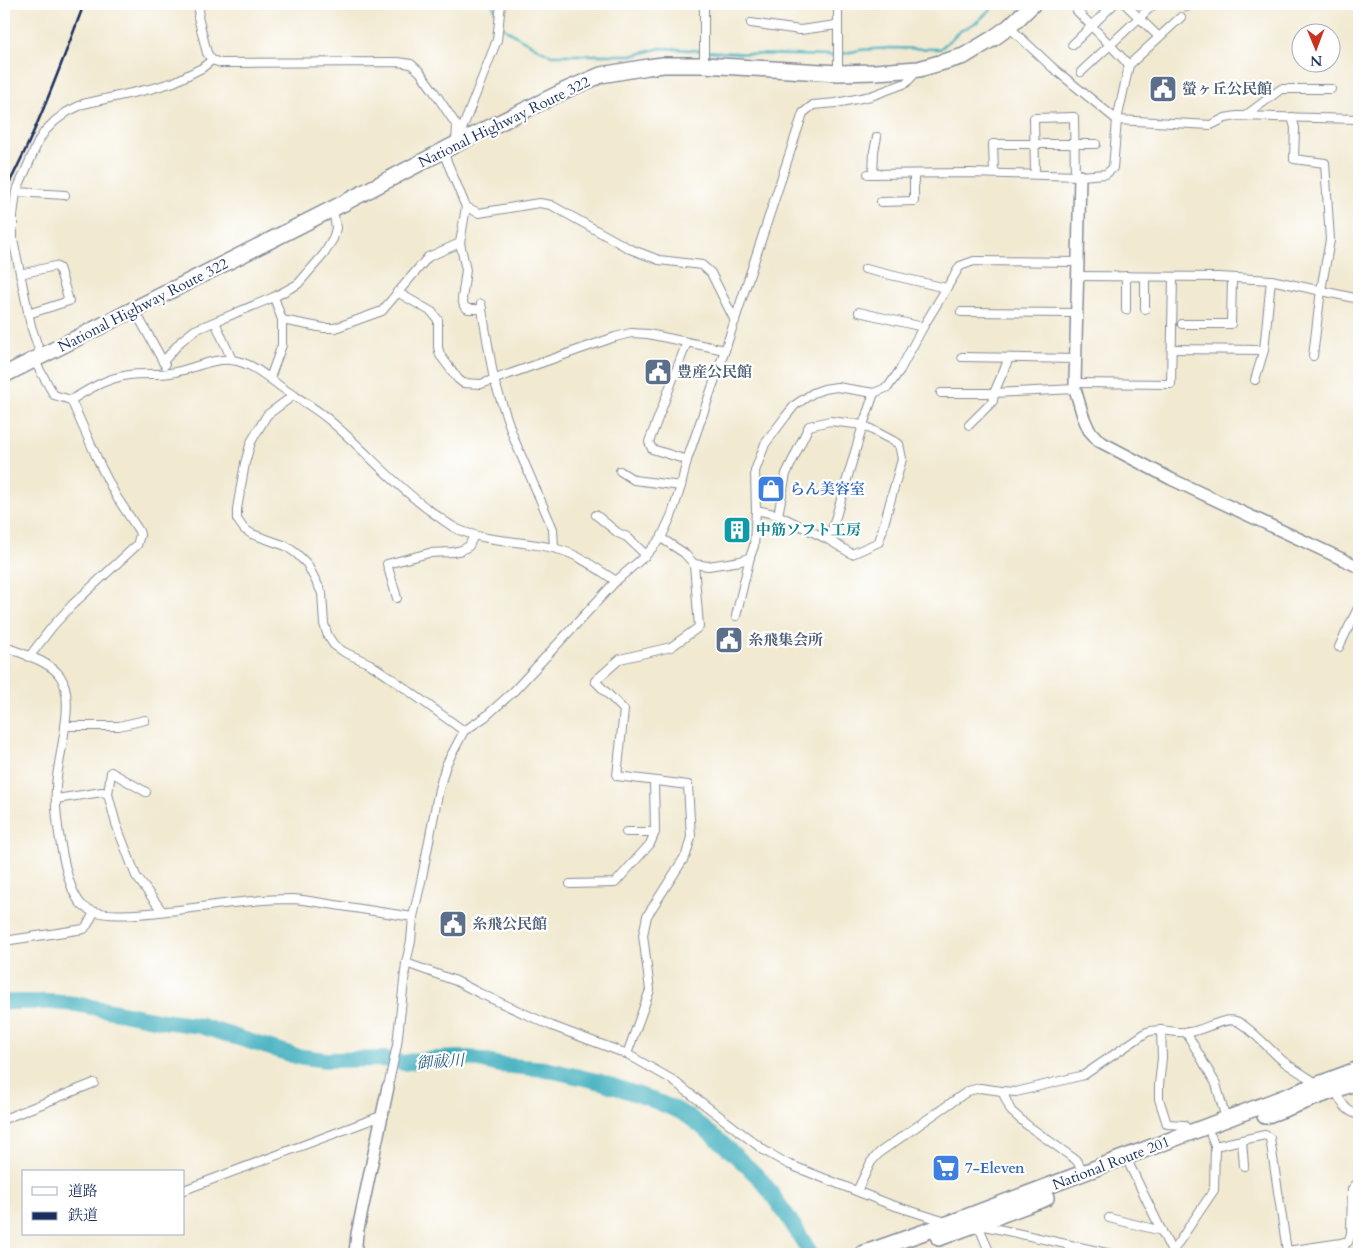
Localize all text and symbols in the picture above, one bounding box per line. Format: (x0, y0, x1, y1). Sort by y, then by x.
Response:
north arrow (1290, 22, 1340, 72)
text: N (1310, 51, 1322, 70)
street label: National Highway Route 322 (415, 72, 593, 172)
public building icon: 螢ヶ丘公民館 (1148, 74, 1178, 104)
place label: 螢ヶ丘公民館 (1182, 79, 1272, 99)
street label: National Highway Route 322 (55, 253, 232, 357)
public building icon: 豊産公民館 (643, 357, 673, 387)
place label: 豊産公民館 (677, 362, 752, 382)
shop icon: らん美容室 (756, 474, 786, 504)
place label: らん美容室 (790, 479, 865, 499)
building icon: 中筋ソフト工房 (722, 515, 752, 545)
place label: 中筋ソフト工房 (756, 520, 861, 540)
public building icon: 糸飛集会所 (714, 625, 744, 655)
place label: 糸飛集会所 (748, 630, 823, 650)
public building icon: 糸飛公民館 (438, 909, 468, 939)
place label: 糸飛公民館 (472, 914, 547, 934)
water label: 御祓川 (415, 1049, 467, 1075)
street label: National Route 201 (1049, 1131, 1173, 1195)
supermarket icon: 7-Eleven (931, 1153, 961, 1183)
place label: 7-Eleven (965, 1158, 1025, 1178)
legend (22, 1170, 185, 1236)
text: 道路 (68, 1181, 98, 1201)
text: 鉄道 (68, 1205, 98, 1225)

